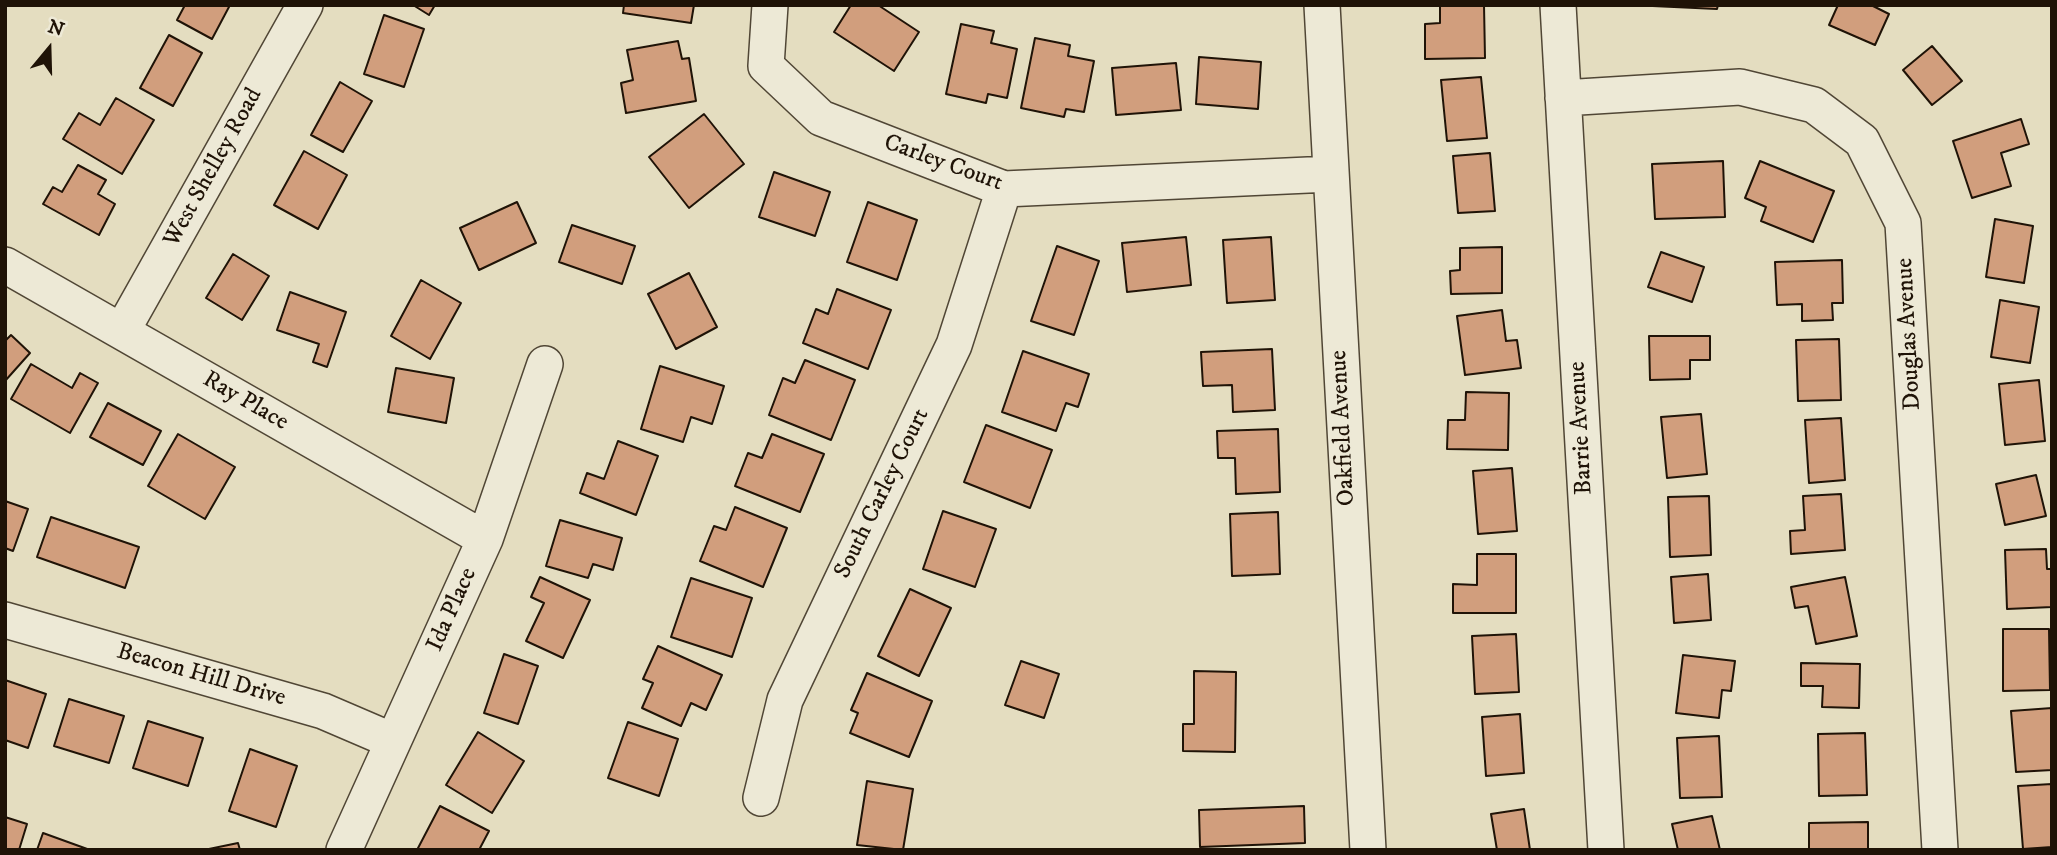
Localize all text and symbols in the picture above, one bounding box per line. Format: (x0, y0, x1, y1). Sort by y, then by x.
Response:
north arrow (14, 14, 84, 84)
text: N (45, 15, 67, 42)
street label: West Shelley Road (158, 84, 270, 252)
street label: Carley Court (880, 129, 1006, 199)
street label: Douglas Avenue (1892, 257, 1928, 411)
street label: Oakfield Avenue (1326, 349, 1362, 507)
street label: Barrie Avenue (1564, 360, 1600, 496)
street label: Ray Place (197, 366, 293, 438)
street label: South Carley Court (829, 404, 937, 584)
street label: Ida Place (422, 564, 484, 656)
street label: Beacon Hill Drive (113, 638, 289, 714)

